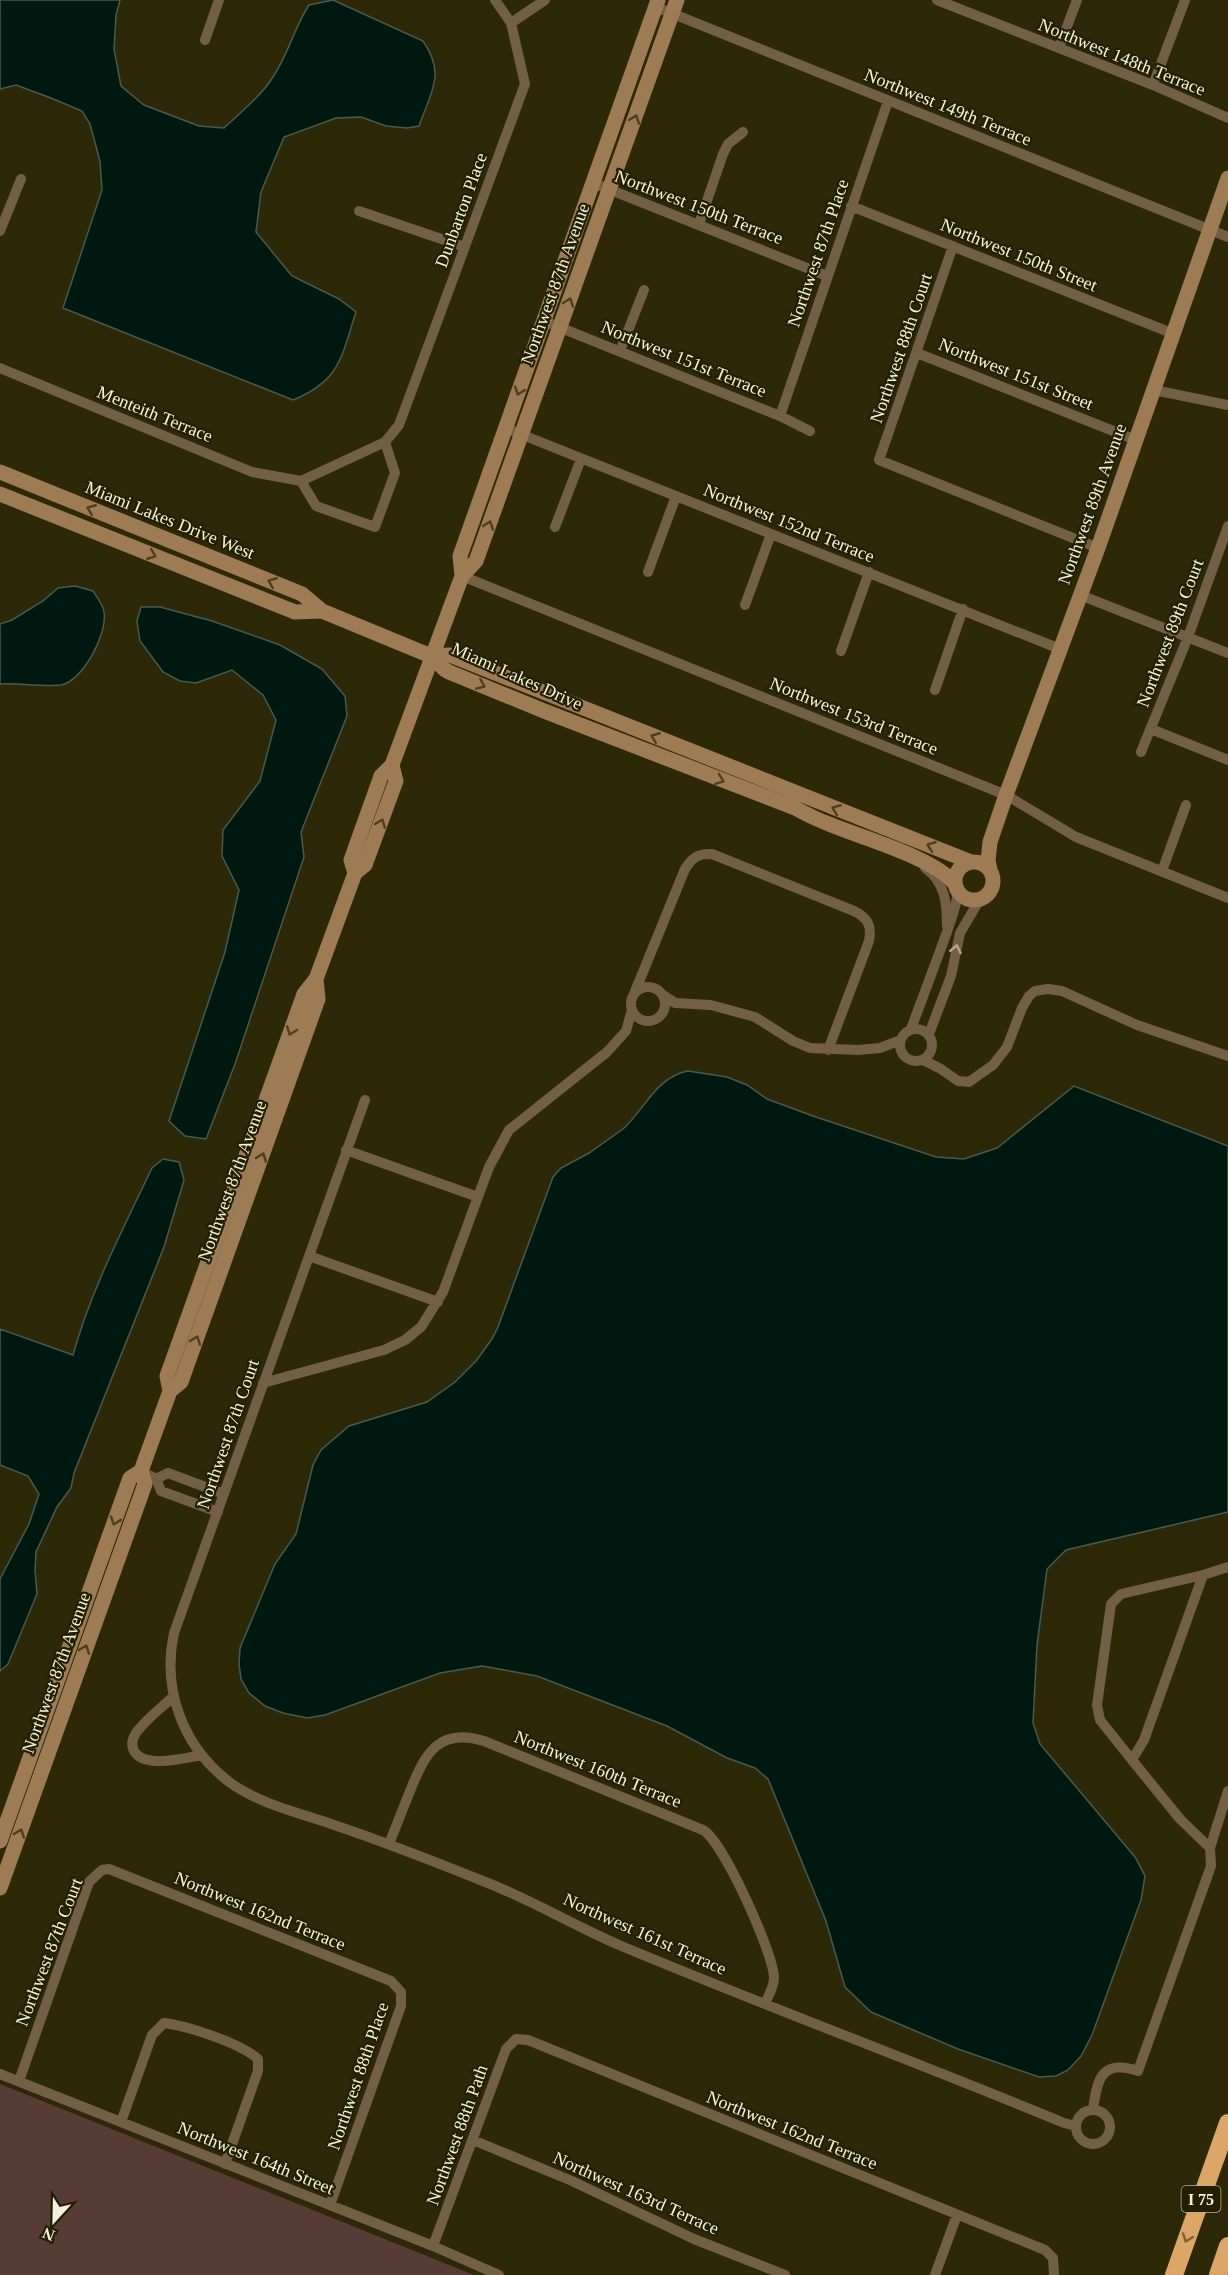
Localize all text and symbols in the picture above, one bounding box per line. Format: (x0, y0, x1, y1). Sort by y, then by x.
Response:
street label: Northwest 148th Terrace (1036, 14, 1208, 100)
street label: Northwest 149th Terrace (862, 64, 1034, 150)
one-way arrow (627, 114, 640, 124)
street label: Dunbarton Place (431, 150, 491, 270)
street label: Northwest 150th Terrace (612, 166, 786, 248)
street label: Northwest 87th Place (783, 176, 853, 330)
street label: Northwest 87th Avenue (517, 201, 593, 367)
street label: Northwest 150th Street (938, 214, 1100, 296)
street label: Northwest 88th Court (866, 271, 936, 425)
one-way arrow (562, 297, 575, 308)
street label: Northwest 151st Terrace (598, 317, 770, 401)
street label: Northwest 151st Street (936, 334, 1096, 414)
street label: Menteith Terrace (94, 382, 216, 446)
one-way arrow (513, 385, 526, 396)
street label: Northwest 89th Avenue (1054, 421, 1130, 587)
street label: Miami Lakes Drive West (82, 477, 258, 563)
street label: Northwest 152nd Terrace (701, 480, 877, 566)
one-way arrow (86, 504, 97, 516)
one-way arrow (482, 520, 495, 531)
one-way arrow (145, 548, 156, 560)
street label: Northwest 89th Court (1133, 556, 1207, 710)
one-way arrow (267, 577, 278, 589)
street label: Miami Lakes Drive (449, 638, 585, 714)
street label: Northwest 153rd Terrace (767, 673, 941, 759)
one-way arrow (474, 678, 485, 690)
one-way arrow (650, 732, 661, 744)
one-way arrow (714, 773, 725, 786)
one-way arrow (831, 804, 841, 817)
one-way arrow (374, 818, 386, 829)
one-way arrow (926, 840, 936, 853)
one-way arrow (949, 944, 962, 954)
one-way arrow (285, 1025, 298, 1036)
street label: Northwest 87th Avenue (194, 1098, 270, 1264)
one-way arrow (254, 1152, 267, 1163)
one-way arrow (188, 1335, 201, 1346)
street label: Northwest 87th Court (193, 1357, 263, 1511)
one-way arrow (109, 1515, 122, 1526)
street label: Northwest 87th Avenue (18, 1590, 94, 1756)
one-way arrow (78, 1644, 91, 1655)
street label: Northwest 160th Terrace (512, 1726, 684, 1812)
one-way arrow (12, 1828, 25, 1839)
street label: Northwest 162nd Terrace (172, 1868, 348, 1954)
street label: Northwest 87th Court (12, 1875, 86, 2029)
street label: Northwest 161st Terrace (560, 1889, 730, 1979)
street label: Northwest 88th Place (323, 1999, 393, 2153)
street label: Northwest 88th Path (422, 2062, 492, 2208)
street label: Northwest 162nd Terrace (704, 2087, 880, 2173)
street label: Northwest 164th Street (175, 2117, 337, 2199)
street label: Northwest 163rd Terrace (550, 2147, 722, 2239)
road number: I 75 (1182, 2186, 1220, 2212)
north arrow (24, 2191, 84, 2251)
text: N (40, 2224, 57, 2244)
one-way arrow (1182, 2232, 1195, 2243)

